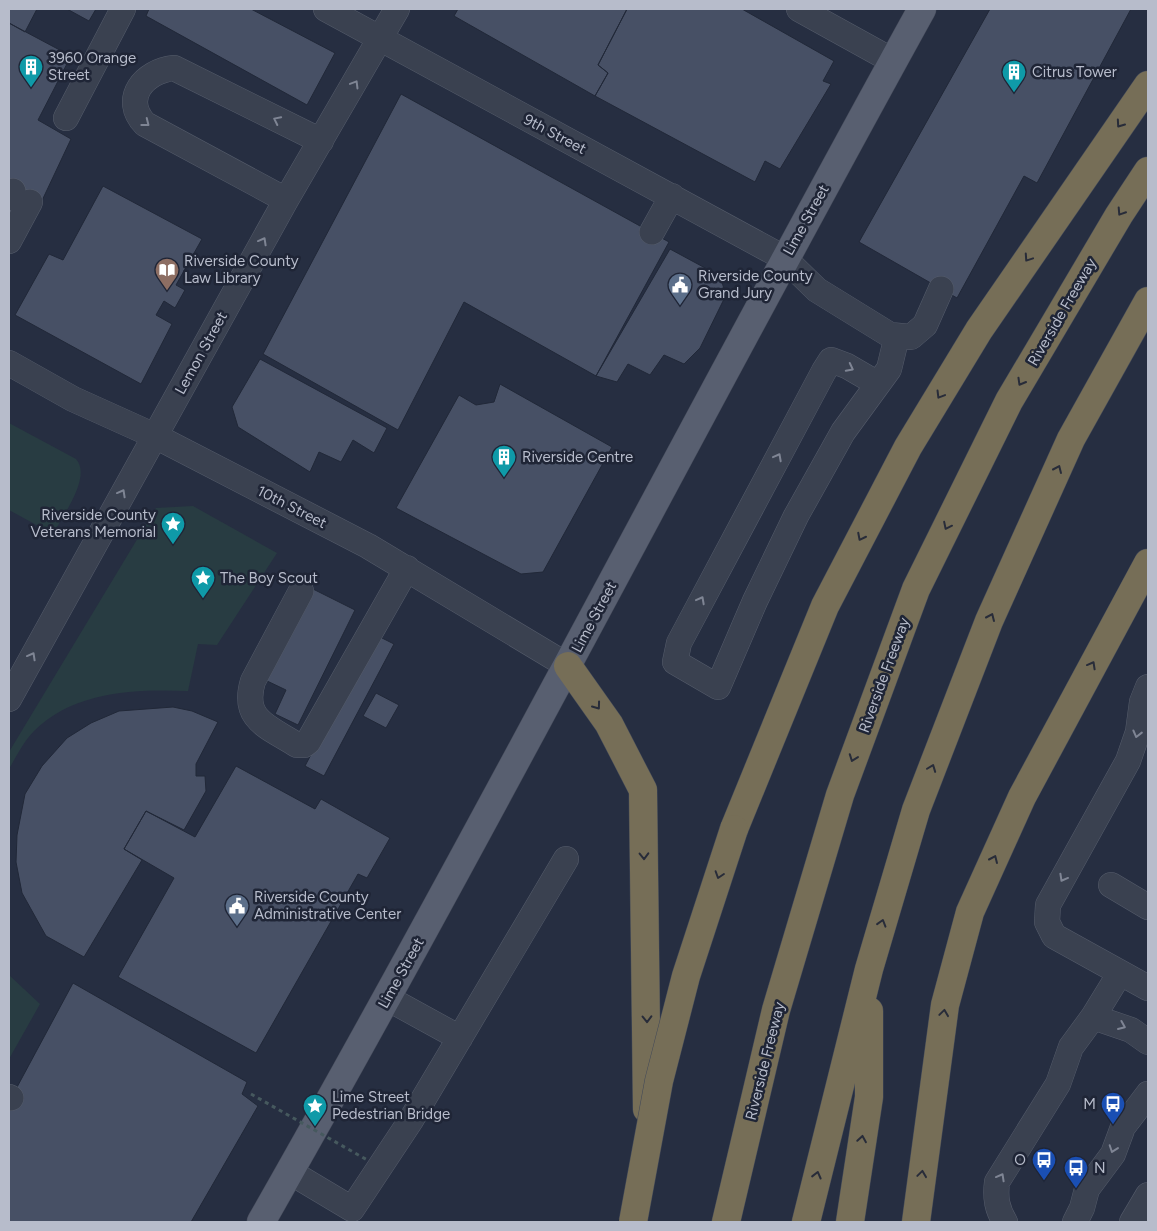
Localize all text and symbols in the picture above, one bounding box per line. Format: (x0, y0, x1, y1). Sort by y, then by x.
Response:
place label: 3960 Orange Street (48, 49, 136, 84)
building icon: 3960 Orange Street (18, 54, 44, 88)
building icon: Citrus Tower (1001, 59, 1027, 93)
place label: Citrus Tower (1032, 63, 1117, 81)
one-way arrow (348, 80, 358, 89)
street label: 9th Street (521, 110, 590, 158)
one-way arrow (273, 116, 282, 126)
one-way arrow (140, 117, 149, 126)
one-way arrow (1117, 118, 1126, 128)
street label: Lime Street (779, 181, 833, 258)
one-way arrow (1118, 206, 1128, 215)
one-way arrow (257, 237, 267, 246)
place label: Riverside County Law Library (184, 252, 299, 287)
one-way arrow (1024, 253, 1034, 262)
street label: Riverside Freeway (1024, 255, 1100, 369)
library icon: Riverside County Law Library (154, 257, 180, 291)
place label: Riverside County Grand Jury (698, 267, 813, 302)
public building icon: Riverside County Grand Jury (667, 272, 693, 306)
street label: Lemon Street (171, 308, 231, 397)
one-way arrow (844, 362, 853, 372)
one-way arrow (1017, 376, 1027, 385)
one-way arrow (936, 389, 946, 398)
building icon: Riverside Centre (491, 444, 517, 478)
place label: Riverside Centre (522, 448, 633, 466)
one-way arrow (772, 453, 782, 462)
one-way arrow (1052, 465, 1062, 474)
street label: 10th Street (254, 482, 330, 532)
one-way arrow (116, 489, 126, 498)
place label: Riverside County Veterans Memorial (31, 506, 156, 541)
place icon: Riverside County Veterans Memorial (160, 511, 186, 545)
one-way arrow (943, 521, 953, 530)
one-way arrow (857, 531, 867, 540)
place icon: The Boy Scout (190, 565, 216, 599)
place label: The Boy Scout (220, 569, 318, 587)
street label: Lime Street (568, 578, 620, 656)
one-way arrow (695, 597, 705, 606)
one-way arrow (985, 613, 996, 622)
street label: Riverside Freeway (855, 615, 913, 735)
one-way arrow (26, 653, 36, 662)
one-way arrow (1086, 661, 1096, 670)
one-way arrow (591, 700, 599, 709)
one-way arrow (1132, 729, 1143, 738)
one-way arrow (849, 753, 859, 762)
one-way arrow (926, 764, 936, 773)
one-way arrow (639, 853, 649, 861)
one-way arrow (987, 855, 998, 864)
one-way arrow (715, 870, 725, 879)
one-way arrow (1059, 873, 1069, 882)
place label: Riverside County Administrative Center (254, 888, 401, 923)
public building icon: Riverside County Administrative Center (224, 893, 250, 927)
one-way arrow (877, 919, 887, 927)
street label: Lime Street (374, 934, 428, 1011)
street label: Riverside Freeway (742, 1000, 788, 1122)
one-way arrow (939, 1009, 949, 1017)
one-way arrow (642, 1016, 652, 1023)
one-way arrow (1117, 1020, 1126, 1031)
place label: Lime Street Pedestrian Bridge (332, 1088, 450, 1123)
bus stop icon: M (1100, 1091, 1126, 1125)
place icon: Lime Street Pedestrian Bridge (302, 1093, 328, 1127)
place label: M (1083, 1095, 1096, 1113)
one-way arrow (857, 1135, 867, 1144)
one-way arrow (1109, 1144, 1119, 1153)
bus stop icon: O (1031, 1147, 1057, 1181)
place label: O (1014, 1151, 1026, 1169)
bus stop icon: N (1063, 1155, 1089, 1189)
place label: N (1094, 1159, 1106, 1177)
one-way arrow (917, 1170, 927, 1178)
one-way arrow (812, 1171, 822, 1179)
one-way arrow (995, 1173, 1005, 1182)

